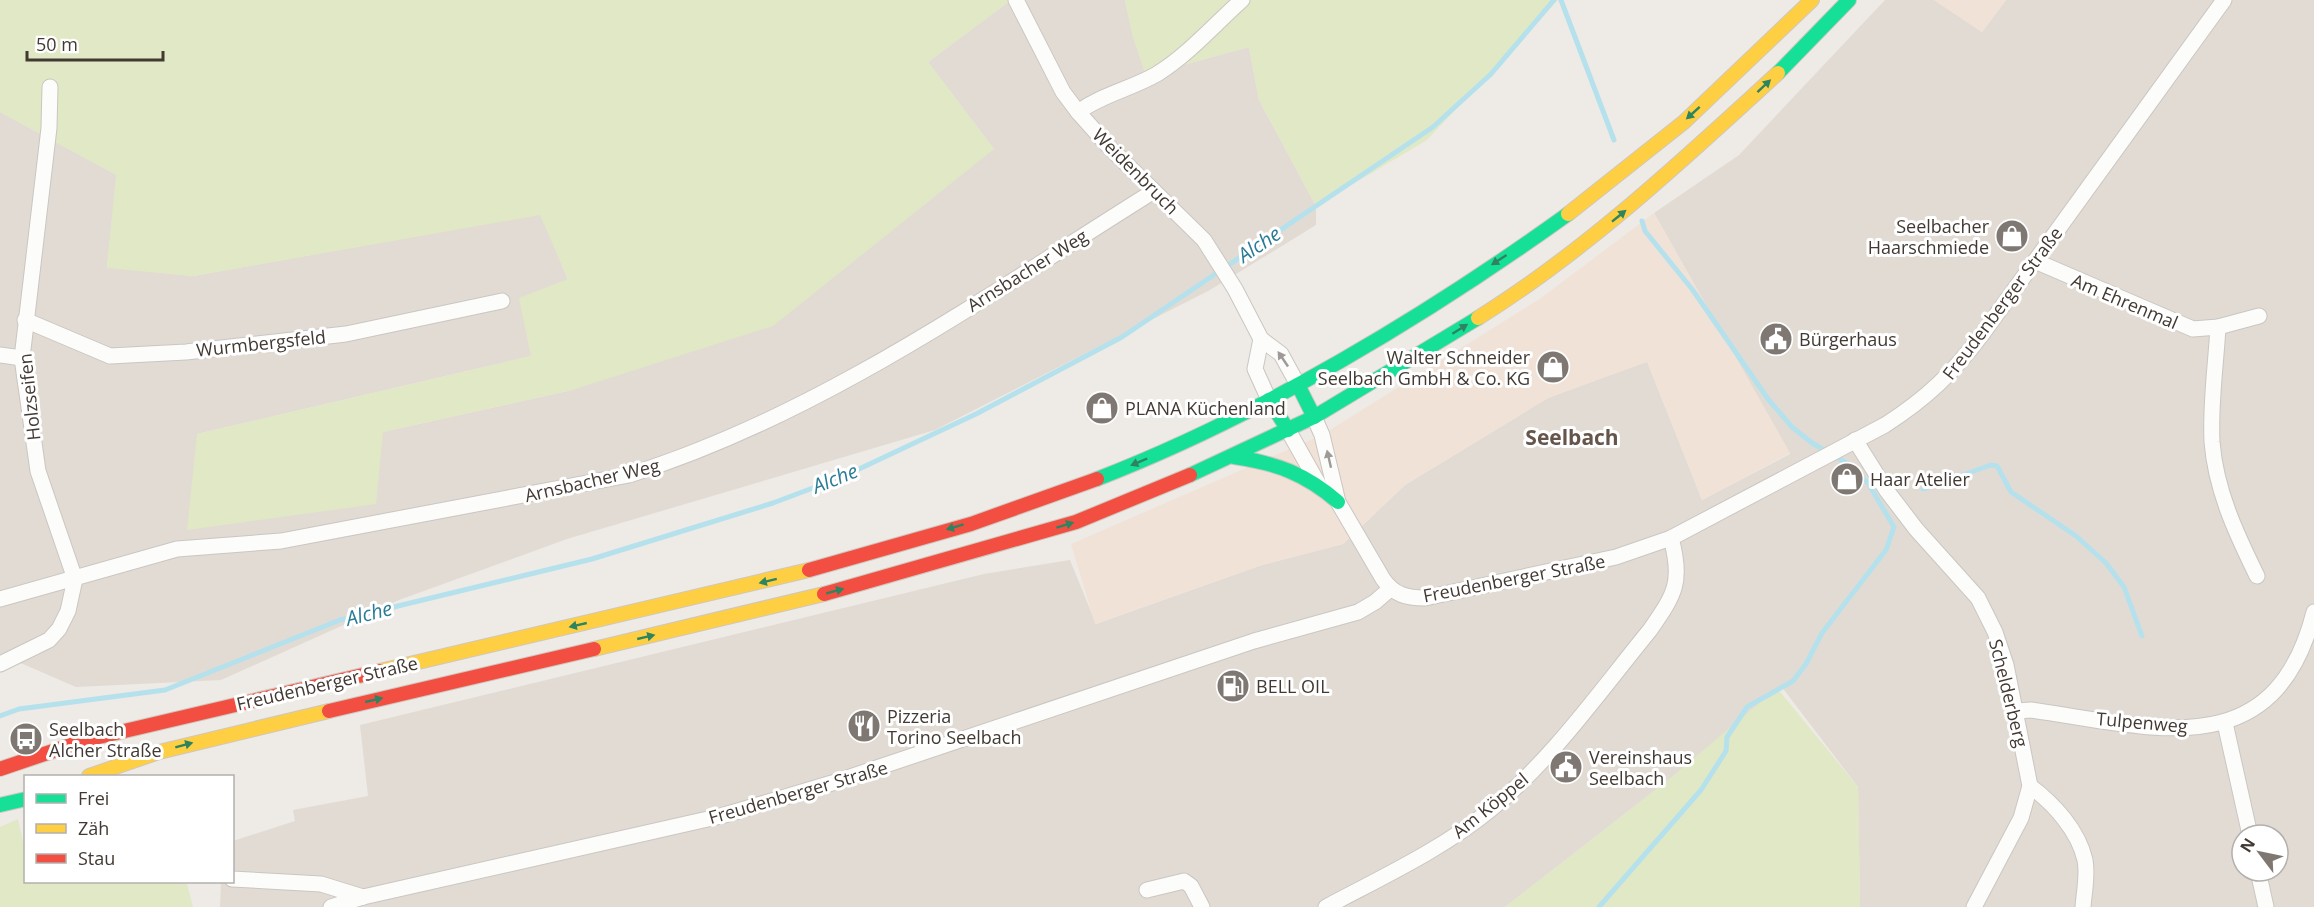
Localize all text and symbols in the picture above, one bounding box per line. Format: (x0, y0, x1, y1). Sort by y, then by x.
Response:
scale bar (27, 24, 164, 62)
text: 50 m (36, 32, 78, 56)
one-way arrow (1756, 79, 1770, 93)
one-way arrow (1686, 106, 1701, 120)
street label: Weidenbruch (1088, 123, 1184, 219)
one-way arrow (1611, 210, 1626, 222)
place label: Seelbacher Haarschmiede (1868, 214, 1990, 259)
shop icon: Seelbacher Haarschmiede (1994, 218, 2030, 254)
water label: Alche (1230, 220, 1286, 269)
street label: Freudenberger Straße (1937, 222, 2067, 384)
street label: Arnsbacher Weg (962, 223, 1092, 317)
one-way arrow (1491, 254, 1507, 265)
street label: Am Ehrenmal (2068, 268, 2182, 334)
public building icon: Bürgerhaus (1758, 321, 1794, 357)
one-way arrow (1452, 323, 1468, 334)
street label: Wurmbergsfeld (195, 324, 327, 362)
place label: Bürgerhaus (1799, 327, 1897, 351)
place label: Walter Schneider Seelbach GmbH & Co. KG (1318, 345, 1531, 390)
shop icon: Walter Schneider Seelbach GmbH & Co. KG (1535, 349, 1571, 385)
one-way arrow (1278, 351, 1289, 367)
street label: Holzseifen (12, 352, 46, 442)
shop icon: PLANA Küchenland (1084, 390, 1120, 426)
place label: PLANA Küchenland (1125, 396, 1286, 420)
district label: Seelbach (1525, 423, 1619, 451)
one-way arrow (1323, 450, 1333, 468)
street label: Arnsbacher Weg (522, 453, 662, 507)
water label: Alche (806, 457, 862, 500)
one-way arrow (1130, 457, 1148, 467)
shop icon: Haar Atelier (1829, 461, 1865, 497)
place label: Haar Atelier (1870, 467, 1970, 491)
one-way arrow (1056, 520, 1074, 529)
one-way arrow (946, 522, 964, 532)
street label: Freudenberger Straße (1421, 549, 1607, 607)
one-way arrow (759, 576, 777, 586)
one-way arrow (826, 586, 844, 595)
water label: Alche (341, 594, 395, 632)
one-way arrow (568, 621, 587, 630)
one-way arrow (636, 632, 655, 641)
street label: Schelderberg (1984, 636, 2034, 750)
street label: Freudenberger Straße (234, 650, 420, 716)
fuel station icon: BELL OIL (1215, 668, 1251, 704)
place label: BELL OIL (1256, 674, 1330, 698)
one-way arrow (365, 694, 383, 704)
place label: Pizzeria Torino Seelbach (887, 704, 1022, 749)
street label: Tulpenweg (2095, 706, 2189, 738)
restaurant icon: Pizzeria Torino Seelbach (846, 708, 882, 744)
place label: Seelbach Alcher Straße (49, 717, 162, 762)
bus stop icon: Seelbach Alcher Straße (8, 721, 44, 757)
one-way arrow (175, 740, 193, 749)
place label: Vereinshaus Seelbach (1589, 745, 1692, 790)
public building icon: Vereinshaus Seelbach (1548, 749, 1584, 785)
street label: Freudenberger Straße (706, 755, 890, 829)
street label: Am Köppel (1447, 767, 1533, 843)
legend (24, 775, 234, 883)
text: Frei (78, 786, 109, 810)
text: Zäh (78, 816, 109, 840)
north arrow (2230, 823, 2290, 883)
text: N (2235, 834, 2260, 856)
text: Stau (78, 846, 115, 870)

